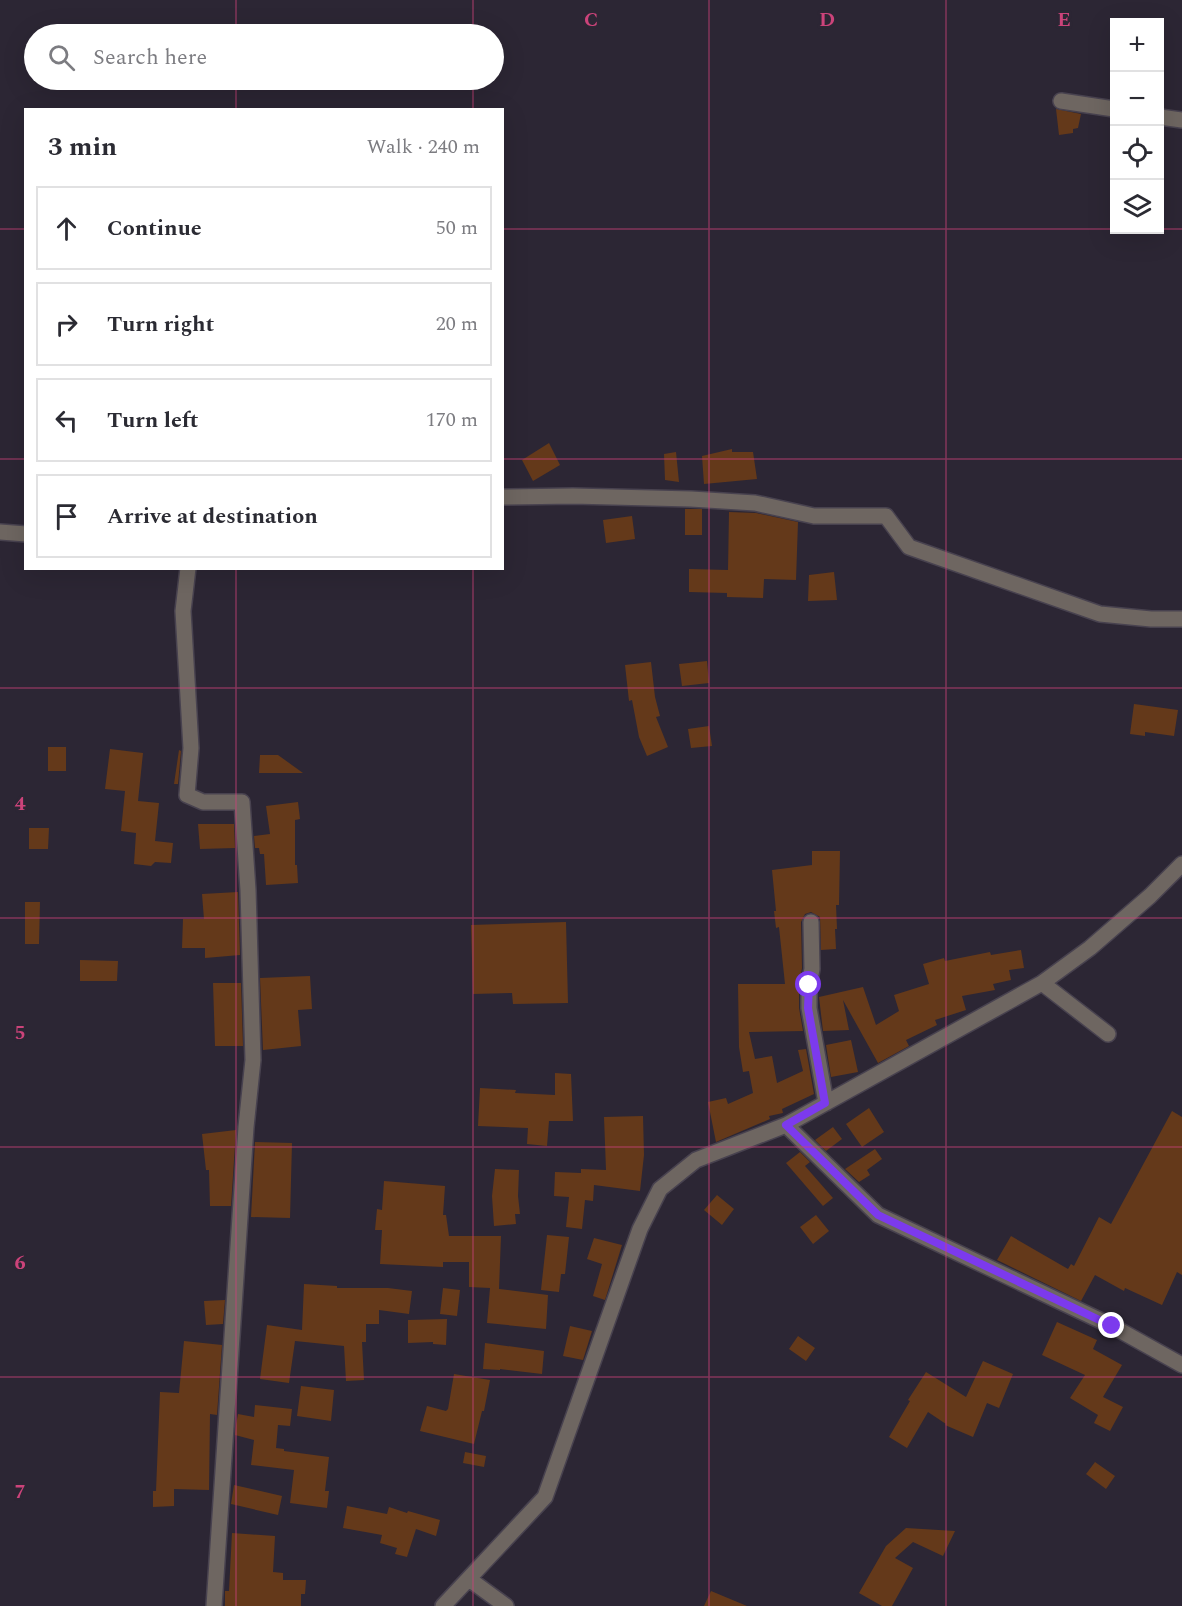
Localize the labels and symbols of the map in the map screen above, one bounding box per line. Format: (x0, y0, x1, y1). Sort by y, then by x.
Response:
text: C (584, 5, 598, 35)
text: D (819, 5, 835, 35)
text: E (1057, 5, 1071, 35)
text: 4 (14, 789, 26, 819)
route start (795, 971, 821, 997)
text: 5 (14, 1018, 26, 1048)
text: 6 (14, 1248, 26, 1278)
route end (1098, 1312, 1124, 1338)
text: 7 (14, 1477, 26, 1507)

